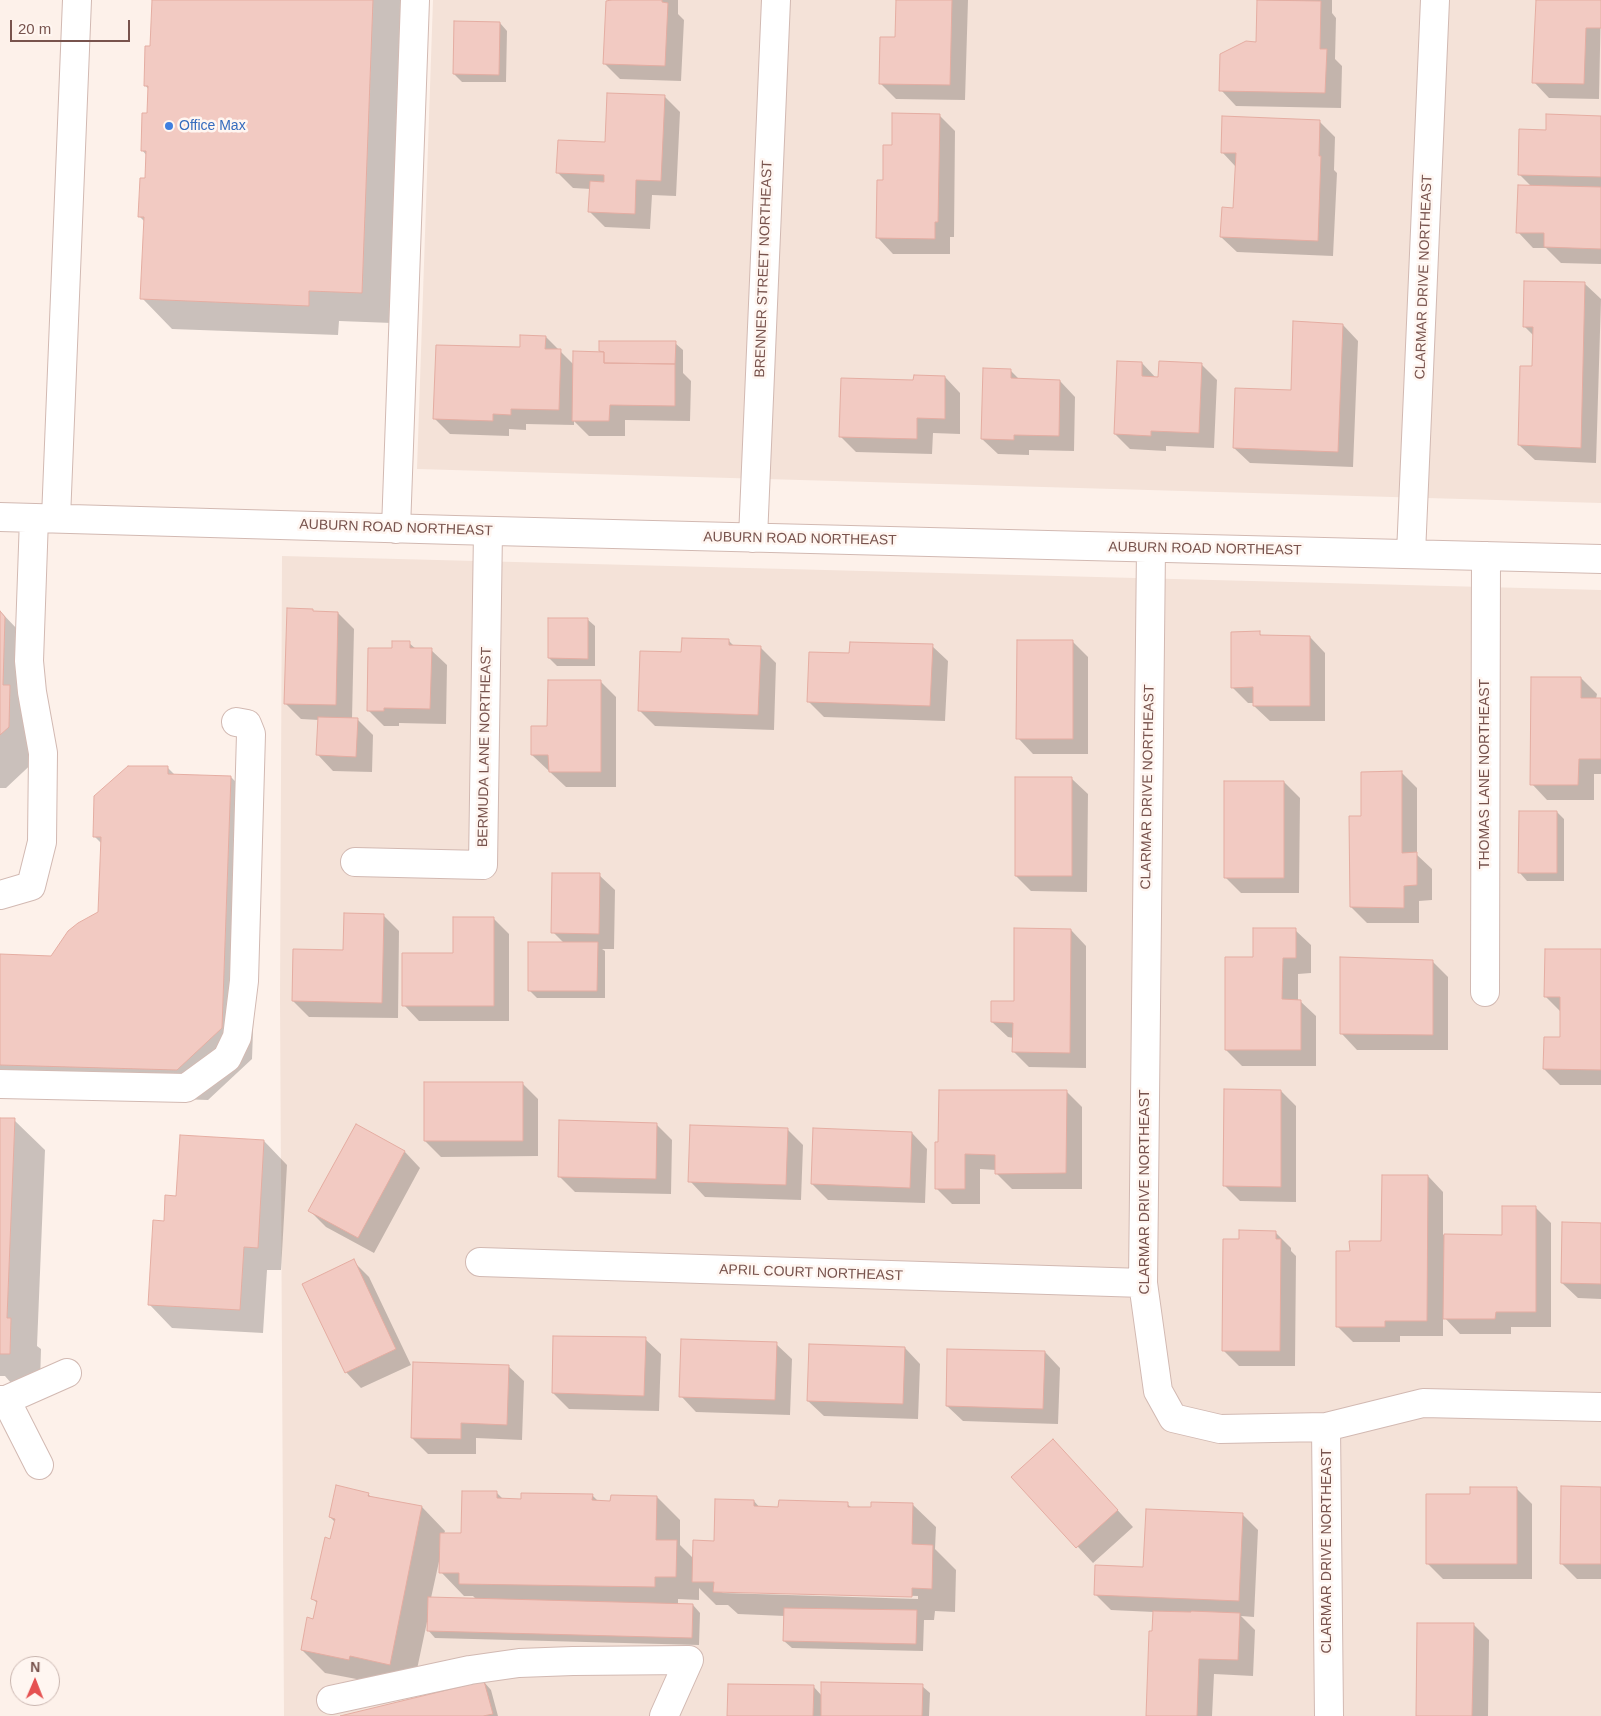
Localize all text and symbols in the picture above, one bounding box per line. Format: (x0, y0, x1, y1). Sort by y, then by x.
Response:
scale bar (12, 10, 132, 42)
text: 20 m (18, 20, 51, 37)
place label: Office Max (179, 118, 246, 134)
marker: Office Max (163, 120, 175, 132)
street label: BRENNER STREET NORTHEAST (752, 160, 776, 378)
street label: CLARMAR DRIVE NORTHEAST (1412, 174, 1436, 380)
street label: AUBURN ROAD NORTHEAST (299, 516, 493, 540)
street label: AUBURN ROAD NORTHEAST (703, 529, 897, 549)
street label: AUBURN ROAD NORTHEAST (1108, 539, 1302, 559)
street label: BERMUDA LANE NORTHEAST (475, 647, 495, 847)
street label: THOMAS LANE NORTHEAST (1477, 679, 1493, 869)
street label: CLARMAR DRIVE NORTHEAST (1138, 684, 1158, 890)
street label: CLARMAR DRIVE NORTHEAST (1137, 1089, 1153, 1295)
street label: APRIL COURT NORTHEAST (719, 1261, 903, 1285)
street label: CLARMAR DRIVE NORTHEAST (1319, 1448, 1335, 1654)
north arrow (10, 1656, 60, 1706)
text: N (30, 1659, 40, 1675)

